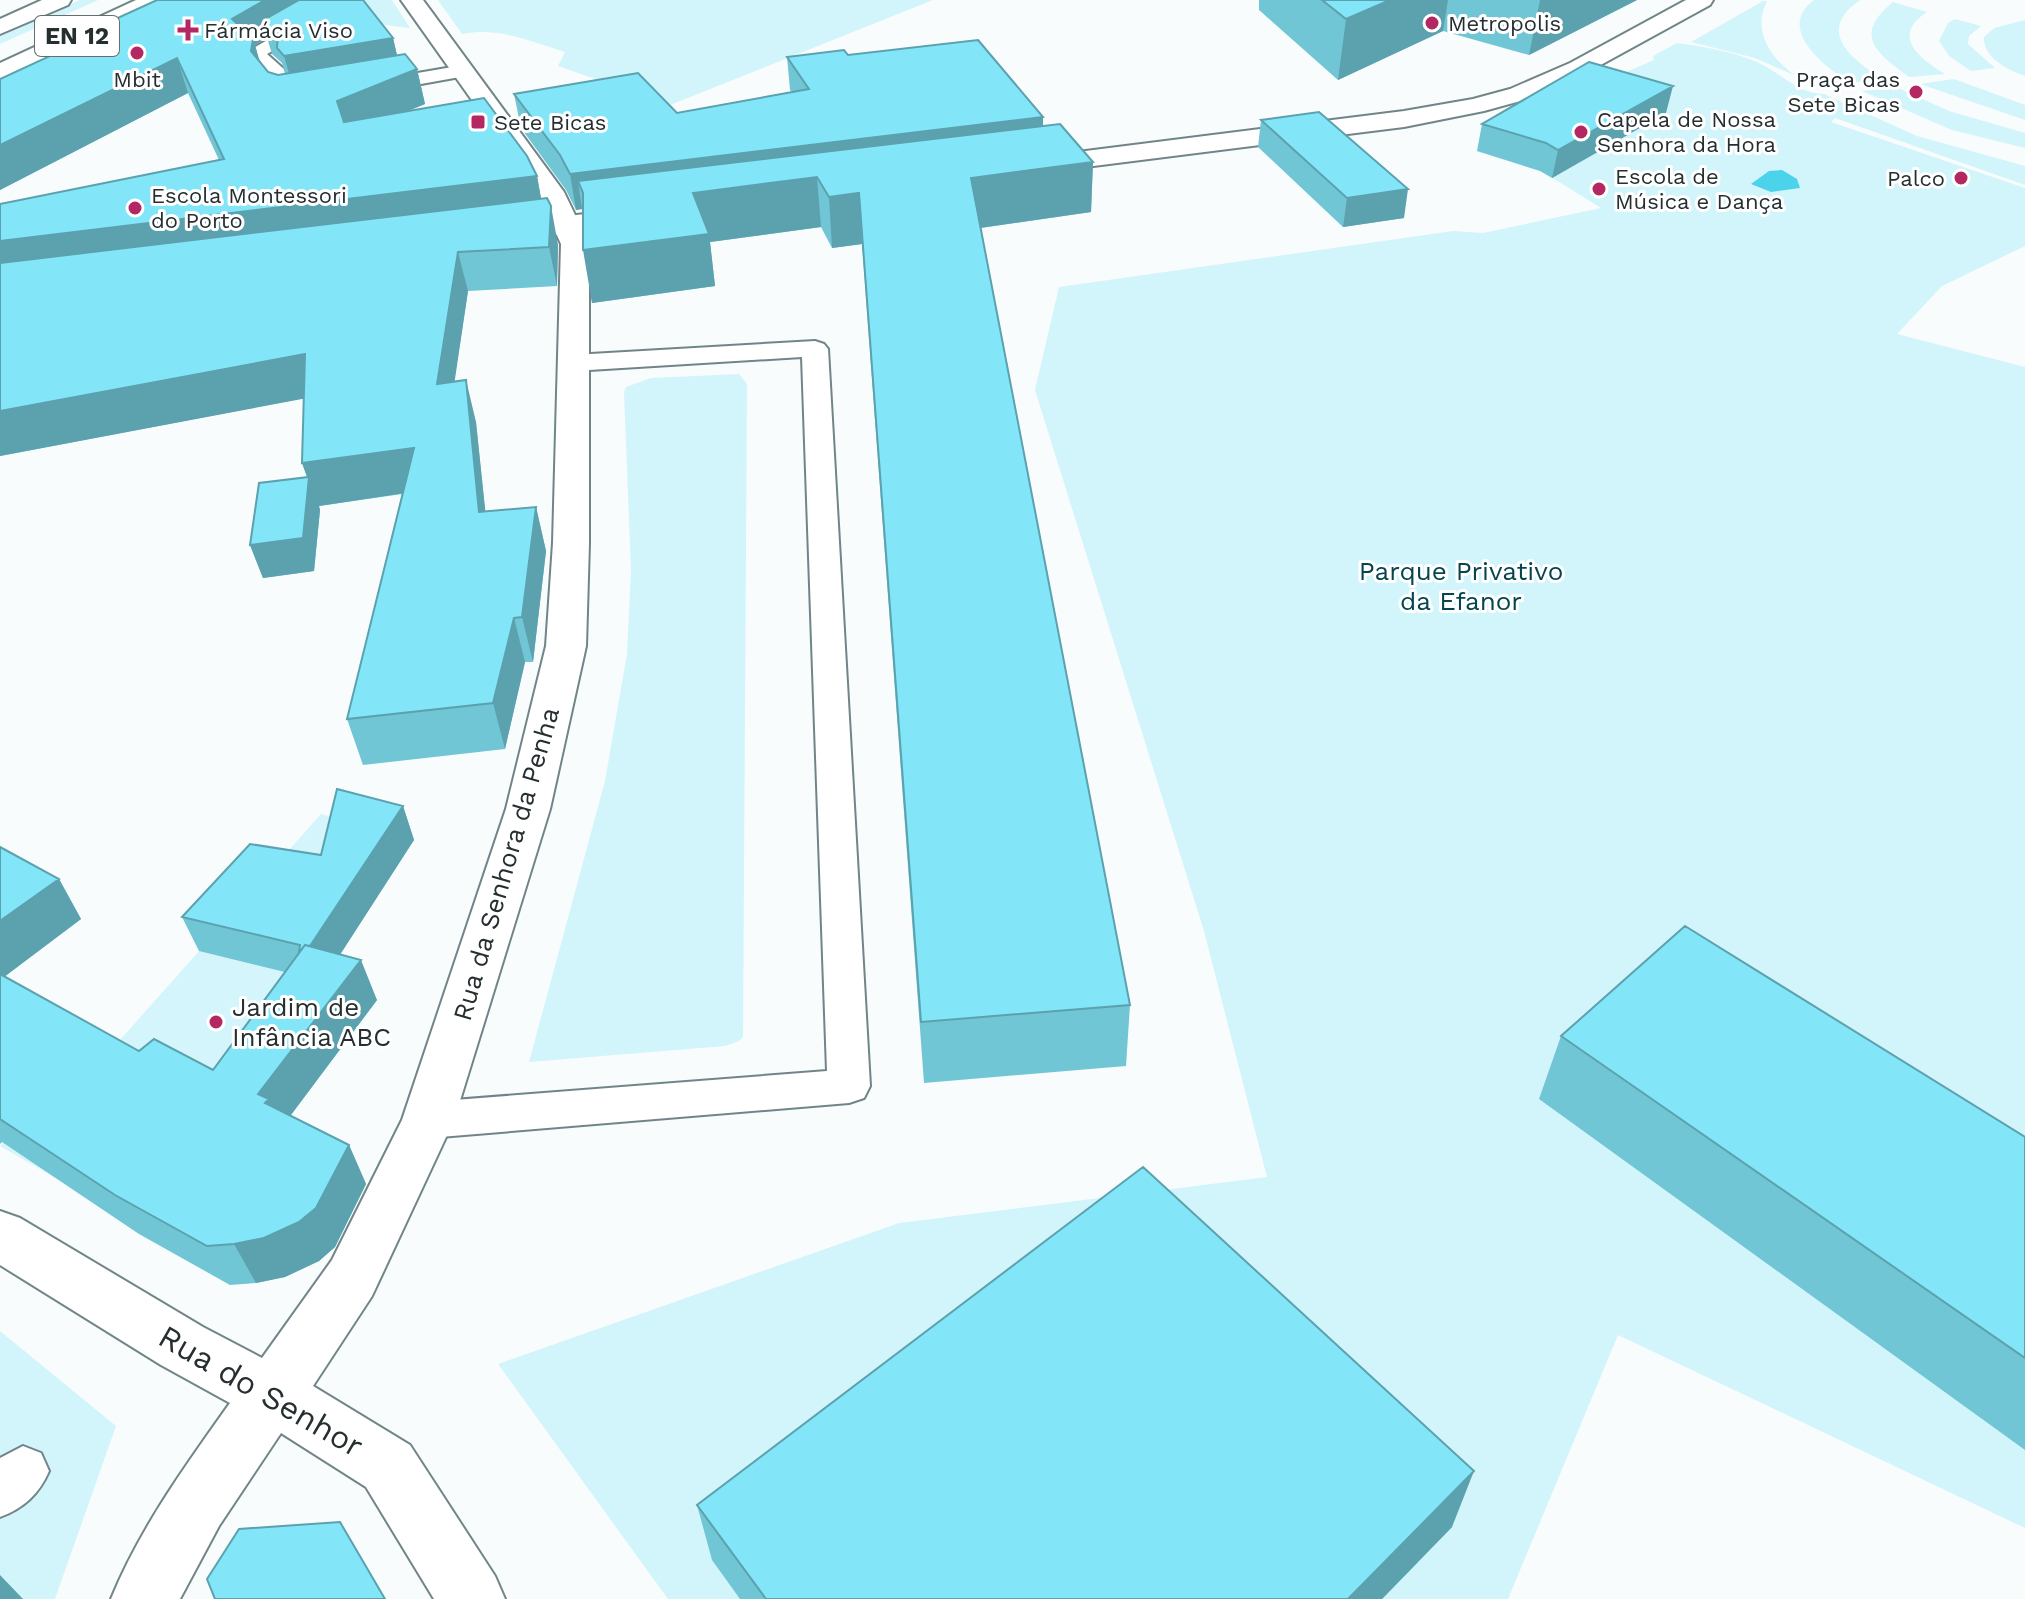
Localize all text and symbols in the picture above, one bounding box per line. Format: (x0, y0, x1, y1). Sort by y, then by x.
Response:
place label: Metropolis (1448, 11, 1561, 36)
marker: Metropolis (1423, 14, 1441, 32)
road number: EN 12 (35, 16, 119, 56)
place label: Fármácia Viso (204, 18, 353, 43)
marker: Fármácia Viso (179, 21, 197, 39)
marker: Mbit (128, 44, 146, 62)
place label: Mbit (113, 67, 161, 92)
place label: Praça das Sete Bicas (1788, 67, 1900, 117)
marker: Praça das Sete Bicas (1907, 83, 1925, 101)
place label: Capela de Nossa Senhora da Hora (1597, 107, 1776, 157)
place label: Sete Bicas (494, 110, 606, 135)
marker: Sete Bicas (469, 113, 487, 131)
marker: Capela de Nossa Senhora da Hora (1572, 123, 1590, 141)
place label: Escola de Música e Dança (1615, 164, 1783, 214)
place label: Palco (1887, 166, 1945, 191)
marker: Palco (1952, 169, 1970, 187)
marker: Escola de Música e Dança (1590, 180, 1608, 198)
place label: Escola Montessori do Porto (151, 183, 347, 233)
marker: Escola Montessori do Porto (126, 199, 144, 217)
park label: Parque Privativo da Efanor (1359, 556, 1563, 616)
street label: Rua da Senhora da Penha (447, 703, 565, 1024)
place label: Jardim de Infância ABC (232, 992, 391, 1052)
marker: Jardim de Infância ABC (207, 1013, 225, 1031)
street label: Rua do Senhor (152, 1317, 370, 1465)

